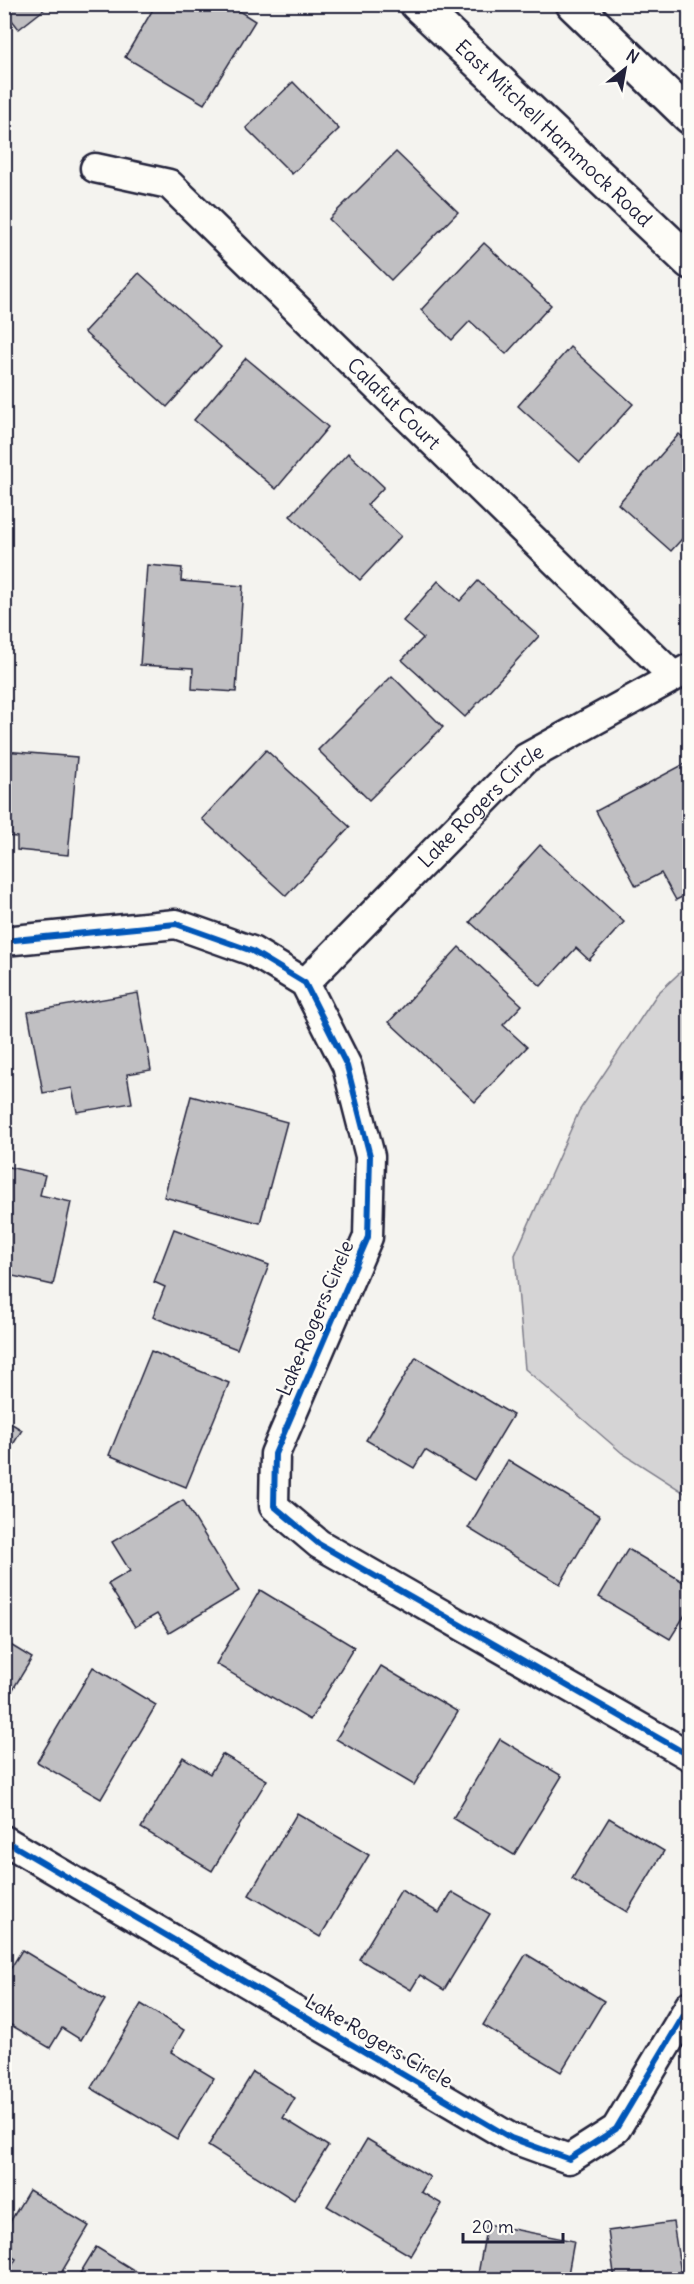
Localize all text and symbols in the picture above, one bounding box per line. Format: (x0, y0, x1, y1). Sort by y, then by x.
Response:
street label: East Mitchell Hammock Road (450, 34, 658, 232)
north arrow (595, 39, 655, 99)
text: N (623, 45, 643, 68)
street label: Calafut Court (342, 352, 446, 455)
street label: Lake Rogers Circle (413, 738, 548, 873)
street label: Lake Rogers Circle (270, 1236, 359, 1399)
street label: Lake Rogers Circle (301, 1988, 458, 2093)
scale bar (463, 2206, 564, 2244)
text: 20 m (472, 2215, 514, 2238)

